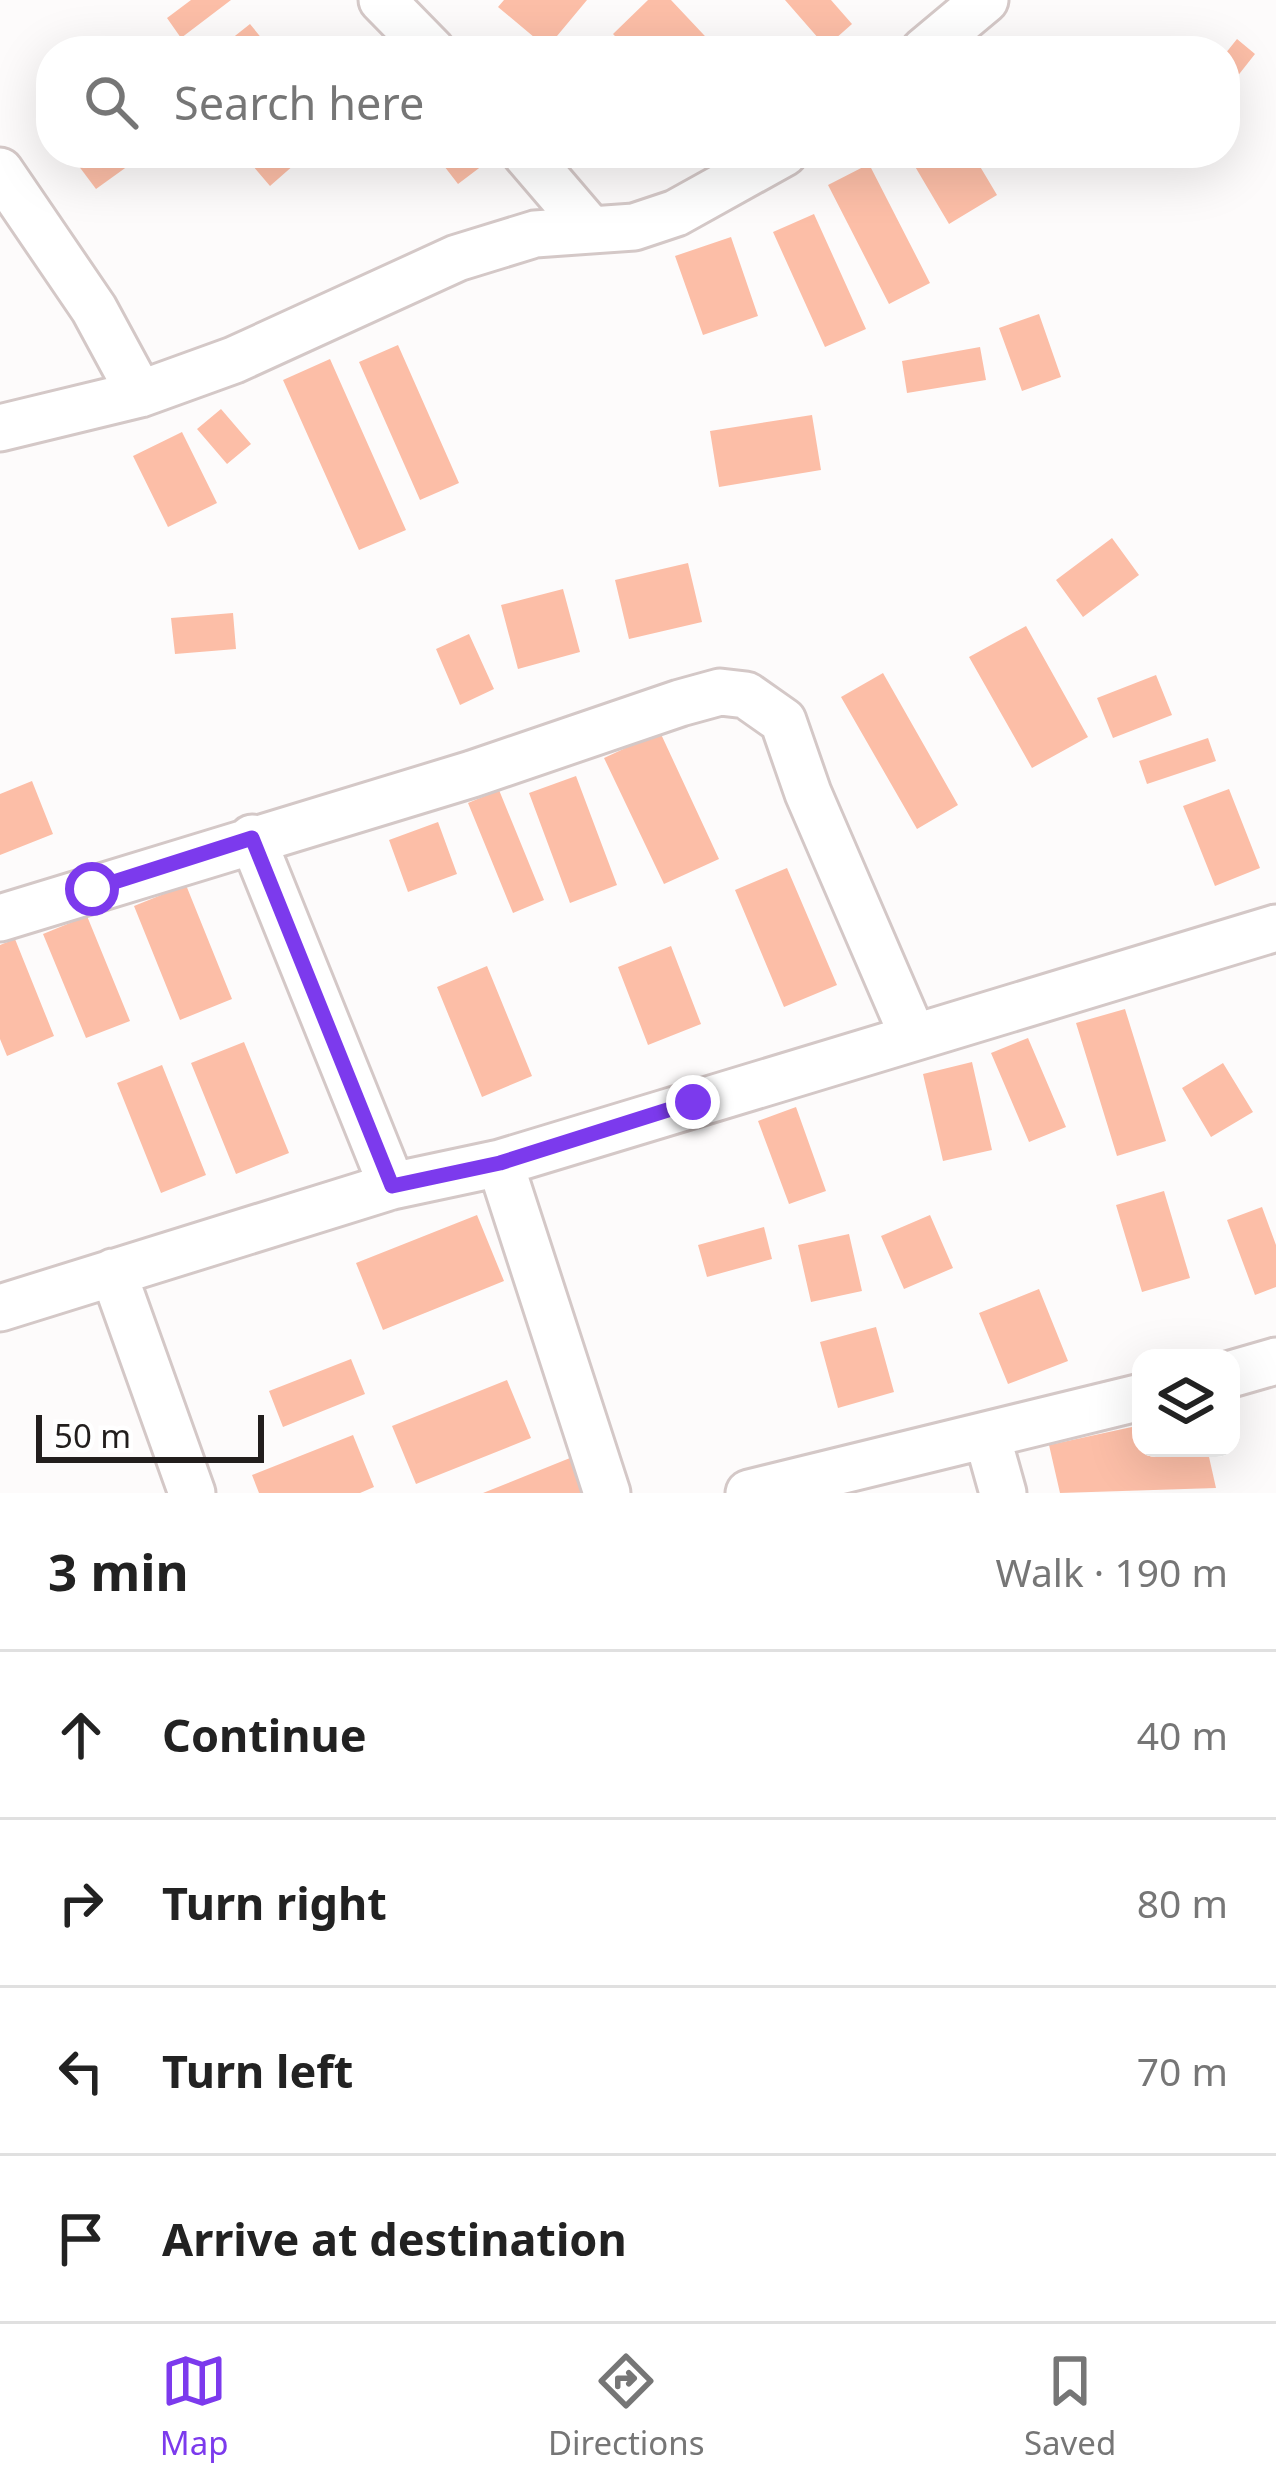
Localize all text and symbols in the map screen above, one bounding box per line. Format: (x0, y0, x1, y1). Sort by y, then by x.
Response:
search box (36, 36, 1240, 168)
icon: search (78, 69, 144, 135)
text: Search here (174, 72, 424, 133)
route start (65, 862, 119, 916)
route end (666, 1075, 720, 1129)
map controls (1132, 1349, 1240, 1457)
button: layers (1132, 1349, 1240, 1457)
scale bar (36, 1409, 264, 1462)
text: 50 m (54, 1413, 131, 1458)
text: 3 min (48, 1536, 189, 1606)
text: Walk · 190 m (995, 1545, 1228, 1598)
icon: ahead (48, 1702, 114, 1768)
text: Continue (162, 1704, 367, 1765)
text: 40 m (1137, 1708, 1228, 1761)
icon: right (48, 1870, 114, 1936)
text: Turn right (162, 1872, 387, 1933)
text: 80 m (1137, 1876, 1228, 1929)
icon: left (48, 2038, 114, 2104)
text: Turn left (162, 2040, 353, 2101)
text: 70 m (1137, 2044, 1228, 2097)
icon: arrive (48, 2206, 114, 2272)
text: Arrive at destination (162, 2208, 627, 2269)
tab: Map (160, 2348, 228, 2465)
tab: Directions (548, 2348, 705, 2465)
tab: Saved (1024, 2348, 1116, 2465)

